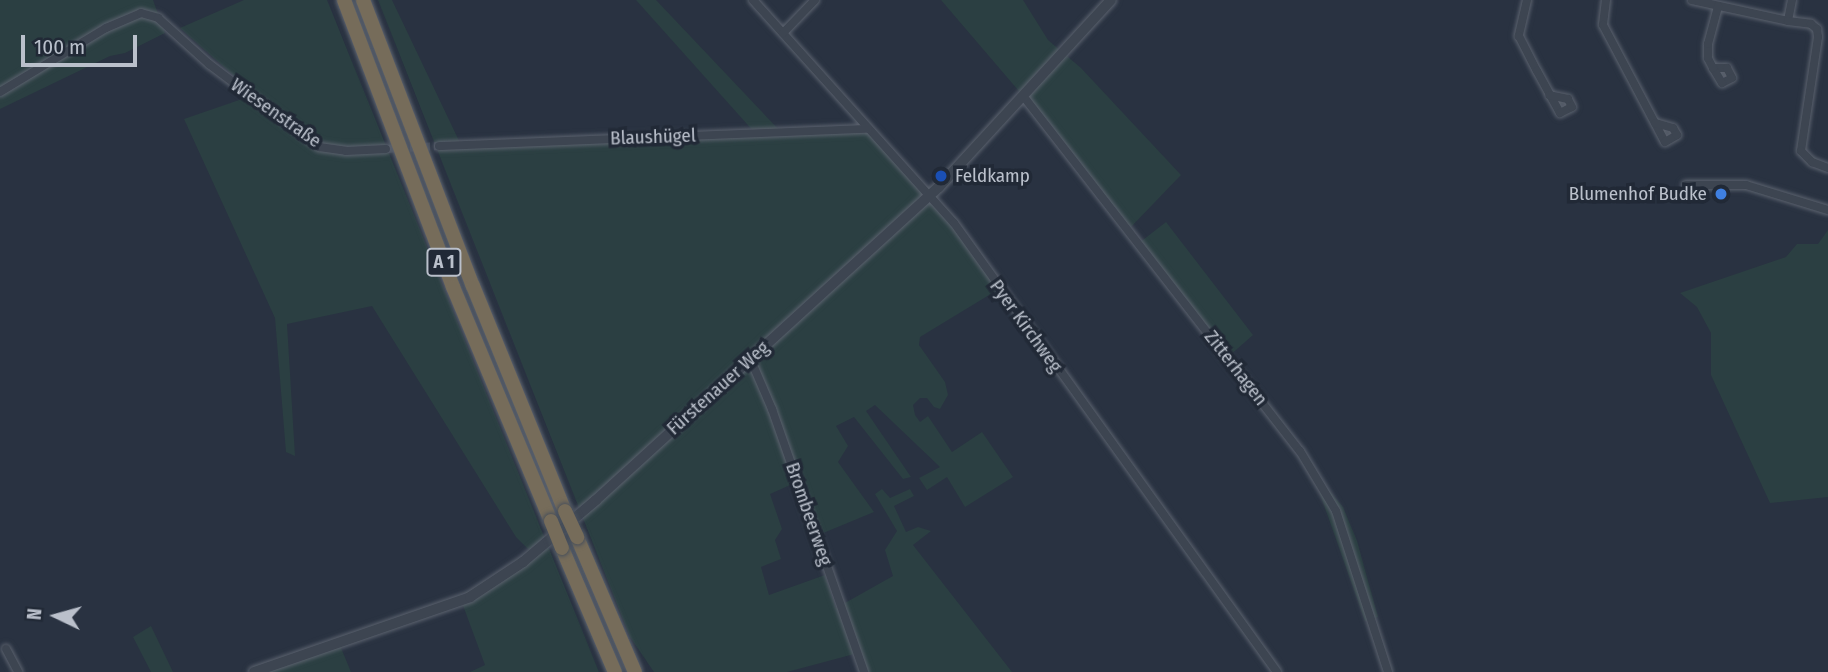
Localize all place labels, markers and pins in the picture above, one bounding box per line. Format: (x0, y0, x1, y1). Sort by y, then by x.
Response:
place label: Feldkamp (955, 165, 1030, 187)
marker: Feldkamp (933, 168, 949, 184)
place label: Blumenhof Budke (1569, 183, 1707, 205)
marker: Blumenhof Budke (1713, 186, 1729, 202)

